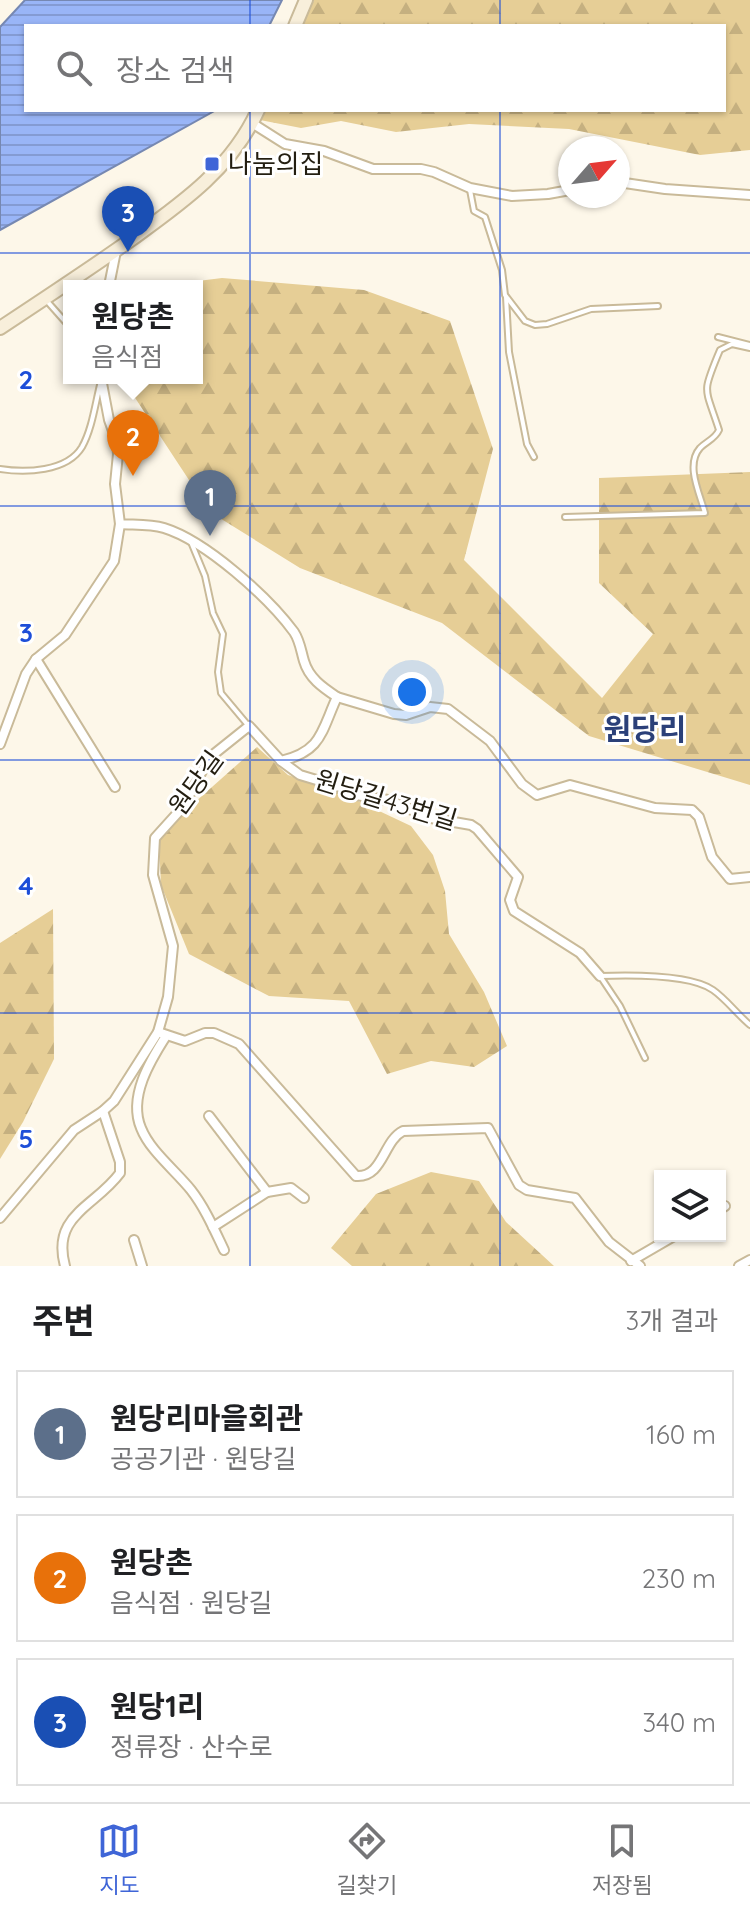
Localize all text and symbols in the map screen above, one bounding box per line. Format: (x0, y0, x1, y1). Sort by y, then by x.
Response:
search box (24, 24, 726, 112)
icon: search (52, 46, 96, 90)
text: 장소 검색 (116, 51, 235, 89)
north arrow (558, 136, 630, 208)
place label: 나눔의집 (228, 147, 324, 180)
marker: 나눔의집 (203, 155, 221, 173)
pin: 3 (102, 186, 154, 252)
popup (63, 280, 203, 384)
text: 원당촌 (92, 297, 174, 335)
text: 음식점 (92, 340, 163, 373)
text: 2 (19, 363, 33, 396)
pin: 2 (107, 410, 159, 476)
pin: 1 (184, 470, 236, 536)
text: 3 (19, 616, 33, 649)
your location (392, 672, 432, 712)
district label: 원당리 (604, 710, 686, 748)
street label: 원당길 (161, 744, 230, 821)
street label: 원당길43번길 (311, 762, 461, 837)
text: 4 (18, 869, 34, 902)
text: 5 (19, 1122, 33, 1155)
map controls (654, 1170, 726, 1242)
button: layers (654, 1170, 726, 1242)
text: 주변 (32, 1299, 95, 1342)
text: 3개 결과 (626, 1304, 718, 1337)
text: 원당리마을회관 (110, 1399, 303, 1437)
text: 1 (55, 1418, 65, 1451)
text: 160 m (646, 1418, 716, 1451)
text: 공공기관 · 원당길 (110, 1442, 297, 1475)
text: 원당촌 (110, 1543, 193, 1581)
text: 2 (53, 1562, 67, 1595)
text: 230 m (642, 1562, 716, 1595)
text: 음식점 · 원당길 (110, 1586, 273, 1619)
text: 원당1리 (110, 1687, 204, 1725)
text: 3 (53, 1706, 67, 1739)
text: 340 m (642, 1706, 716, 1739)
text: 정류장 · 산수로 (110, 1730, 273, 1763)
tab: 지도 (97, 1819, 141, 1899)
tab: 길찾기 (336, 1819, 397, 1899)
tab: 저장됨 (592, 1819, 653, 1899)

